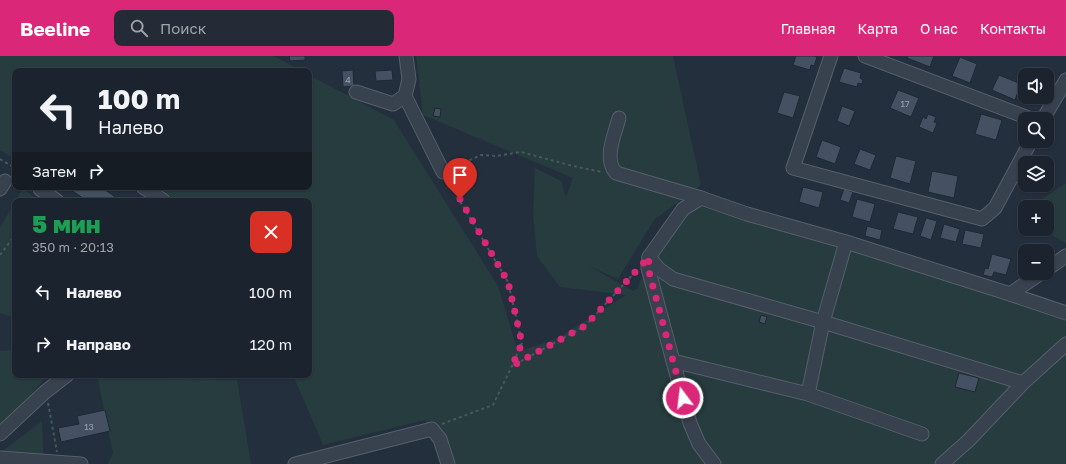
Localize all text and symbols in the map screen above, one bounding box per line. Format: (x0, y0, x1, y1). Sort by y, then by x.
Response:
search box (114, 10, 394, 46)
text: Beeline (20, 17, 90, 40)
icon: search (128, 17, 150, 39)
text: Поиск (160, 19, 206, 37)
text: Главная (781, 20, 835, 37)
text: Карта (857, 20, 898, 37)
text: О нас (920, 20, 958, 37)
text: Контакты (980, 20, 1046, 37)
map controls (1018, 68, 1054, 280)
button: sound (1018, 68, 1054, 104)
house number: 4 (345, 74, 351, 85)
text: 100 m (98, 82, 180, 115)
icon: left (32, 84, 84, 136)
house number: 17 (900, 98, 910, 109)
button: search (1018, 112, 1054, 148)
text: Налево (98, 116, 164, 138)
button: layers (1018, 156, 1054, 192)
pin (443, 158, 477, 199)
icon: right (85, 160, 107, 182)
text: Затем (32, 162, 77, 180)
icon: arrive (449, 164, 471, 186)
button: + (1018, 200, 1054, 236)
text: 5 мин (32, 209, 101, 238)
button: close (250, 211, 292, 253)
text: 350 m · 20:13 (32, 239, 114, 255)
button: − (1018, 244, 1054, 280)
icon: left (32, 281, 54, 303)
text: Налево (66, 283, 122, 301)
text: 100 m (249, 283, 292, 301)
icon: right (32, 333, 54, 355)
text: Направо (66, 335, 131, 353)
text: 120 m (250, 335, 292, 353)
position arrow (662, 377, 704, 419)
house number: 13 (84, 421, 94, 432)

